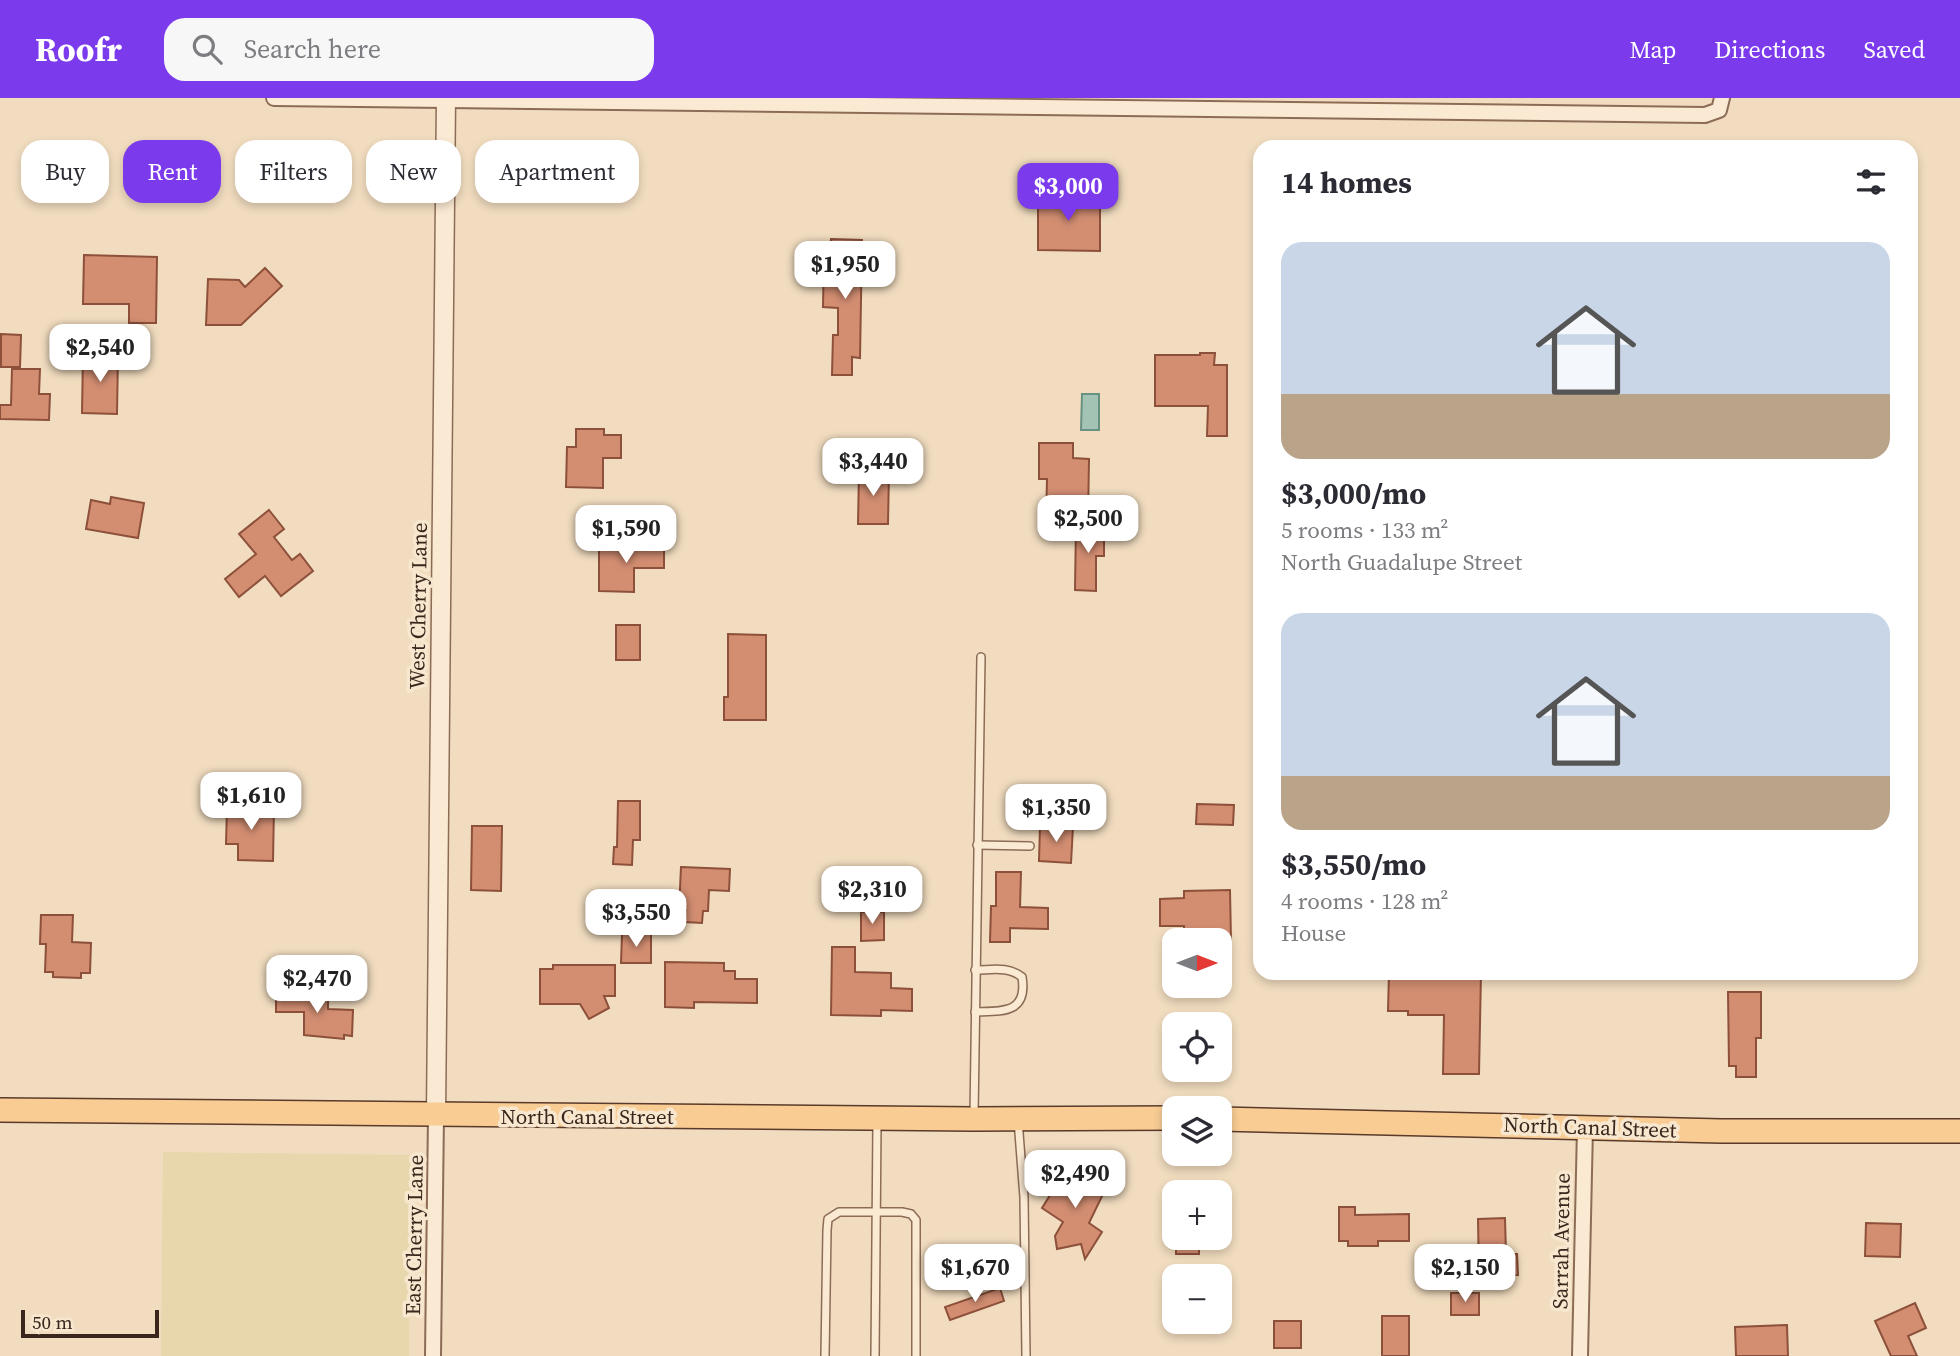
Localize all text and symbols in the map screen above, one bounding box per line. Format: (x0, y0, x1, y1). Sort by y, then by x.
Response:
search box (164, 18, 654, 81)
text: Roofr (35, 27, 122, 72)
icon: search (188, 30, 226, 68)
text: Search here (244, 31, 381, 67)
text: Map (1629, 33, 1676, 66)
text: Directions (1714, 33, 1825, 66)
text: Saved (1863, 33, 1925, 66)
chip: Buy (21, 140, 109, 203)
chip: Rent (123, 140, 221, 203)
chip: Filters (235, 140, 352, 203)
chip: New (366, 140, 461, 203)
chip: Apartment (475, 140, 639, 203)
text: 14 homes (1281, 162, 1412, 203)
icon: filters (1852, 163, 1890, 201)
pin: $3,000 (1011, 164, 1125, 223)
text: $3,000 (1033, 170, 1103, 202)
pin: $1,950 (788, 242, 902, 301)
text: $1,950 (810, 248, 880, 280)
icon: home (1523, 287, 1649, 413)
pin: $2,540 (43, 324, 157, 384)
text: $2,540 (65, 331, 135, 363)
pin: $3,440 (816, 438, 930, 498)
text: $3,440 (838, 445, 908, 477)
text: $3,000/mo (1281, 473, 1426, 514)
pin: $2,500 (1031, 496, 1145, 555)
text: $2,500 (1053, 502, 1123, 534)
pin: $1,590 (569, 505, 683, 565)
text: $1,590 (591, 512, 661, 544)
text: 5 rooms · 133 m² (1281, 514, 1448, 546)
street label: West Cherry Lane (402, 522, 434, 690)
text: North Guadalupe Street (1281, 546, 1522, 578)
icon: home (1523, 658, 1649, 784)
pin: $1,610 (194, 772, 308, 832)
text: $1,610 (216, 779, 286, 811)
pin: $1,350 (999, 784, 1113, 844)
text: $1,350 (1021, 791, 1091, 823)
text: $3,550/mo (1281, 844, 1426, 885)
pin: $2,310 (815, 866, 929, 926)
text: $2,310 (837, 873, 907, 905)
text: 4 rooms · 128 m² (1281, 885, 1448, 917)
pin: $3,550 (579, 890, 693, 949)
text: $3,550 (601, 896, 671, 928)
text: House (1281, 917, 1346, 949)
north arrow (1162, 928, 1232, 998)
map controls (1162, 928, 1232, 1334)
pin: $2,470 (260, 956, 374, 1015)
text: $2,470 (282, 962, 352, 994)
button: locate (1162, 1012, 1232, 1082)
button: layers (1162, 1096, 1232, 1166)
street label: North Canal Street (500, 1102, 674, 1131)
street label: North Canal Street (1503, 1109, 1677, 1145)
pin: $2,490 (1018, 1150, 1132, 1210)
street label: East Cherry Lane (398, 1154, 430, 1316)
text: $2,490 (1040, 1157, 1110, 1189)
street label: Sarrah Avenue (1545, 1173, 1577, 1309)
button: + (1162, 1180, 1232, 1250)
pin: $1,670 (918, 1244, 1032, 1304)
pin: $2,150 (1408, 1244, 1522, 1304)
text: $1,670 (940, 1251, 1010, 1283)
text: $2,150 (1430, 1251, 1500, 1283)
button: − (1162, 1264, 1232, 1334)
scale bar (21, 1307, 159, 1339)
text: 50 m (32, 1309, 73, 1335)

